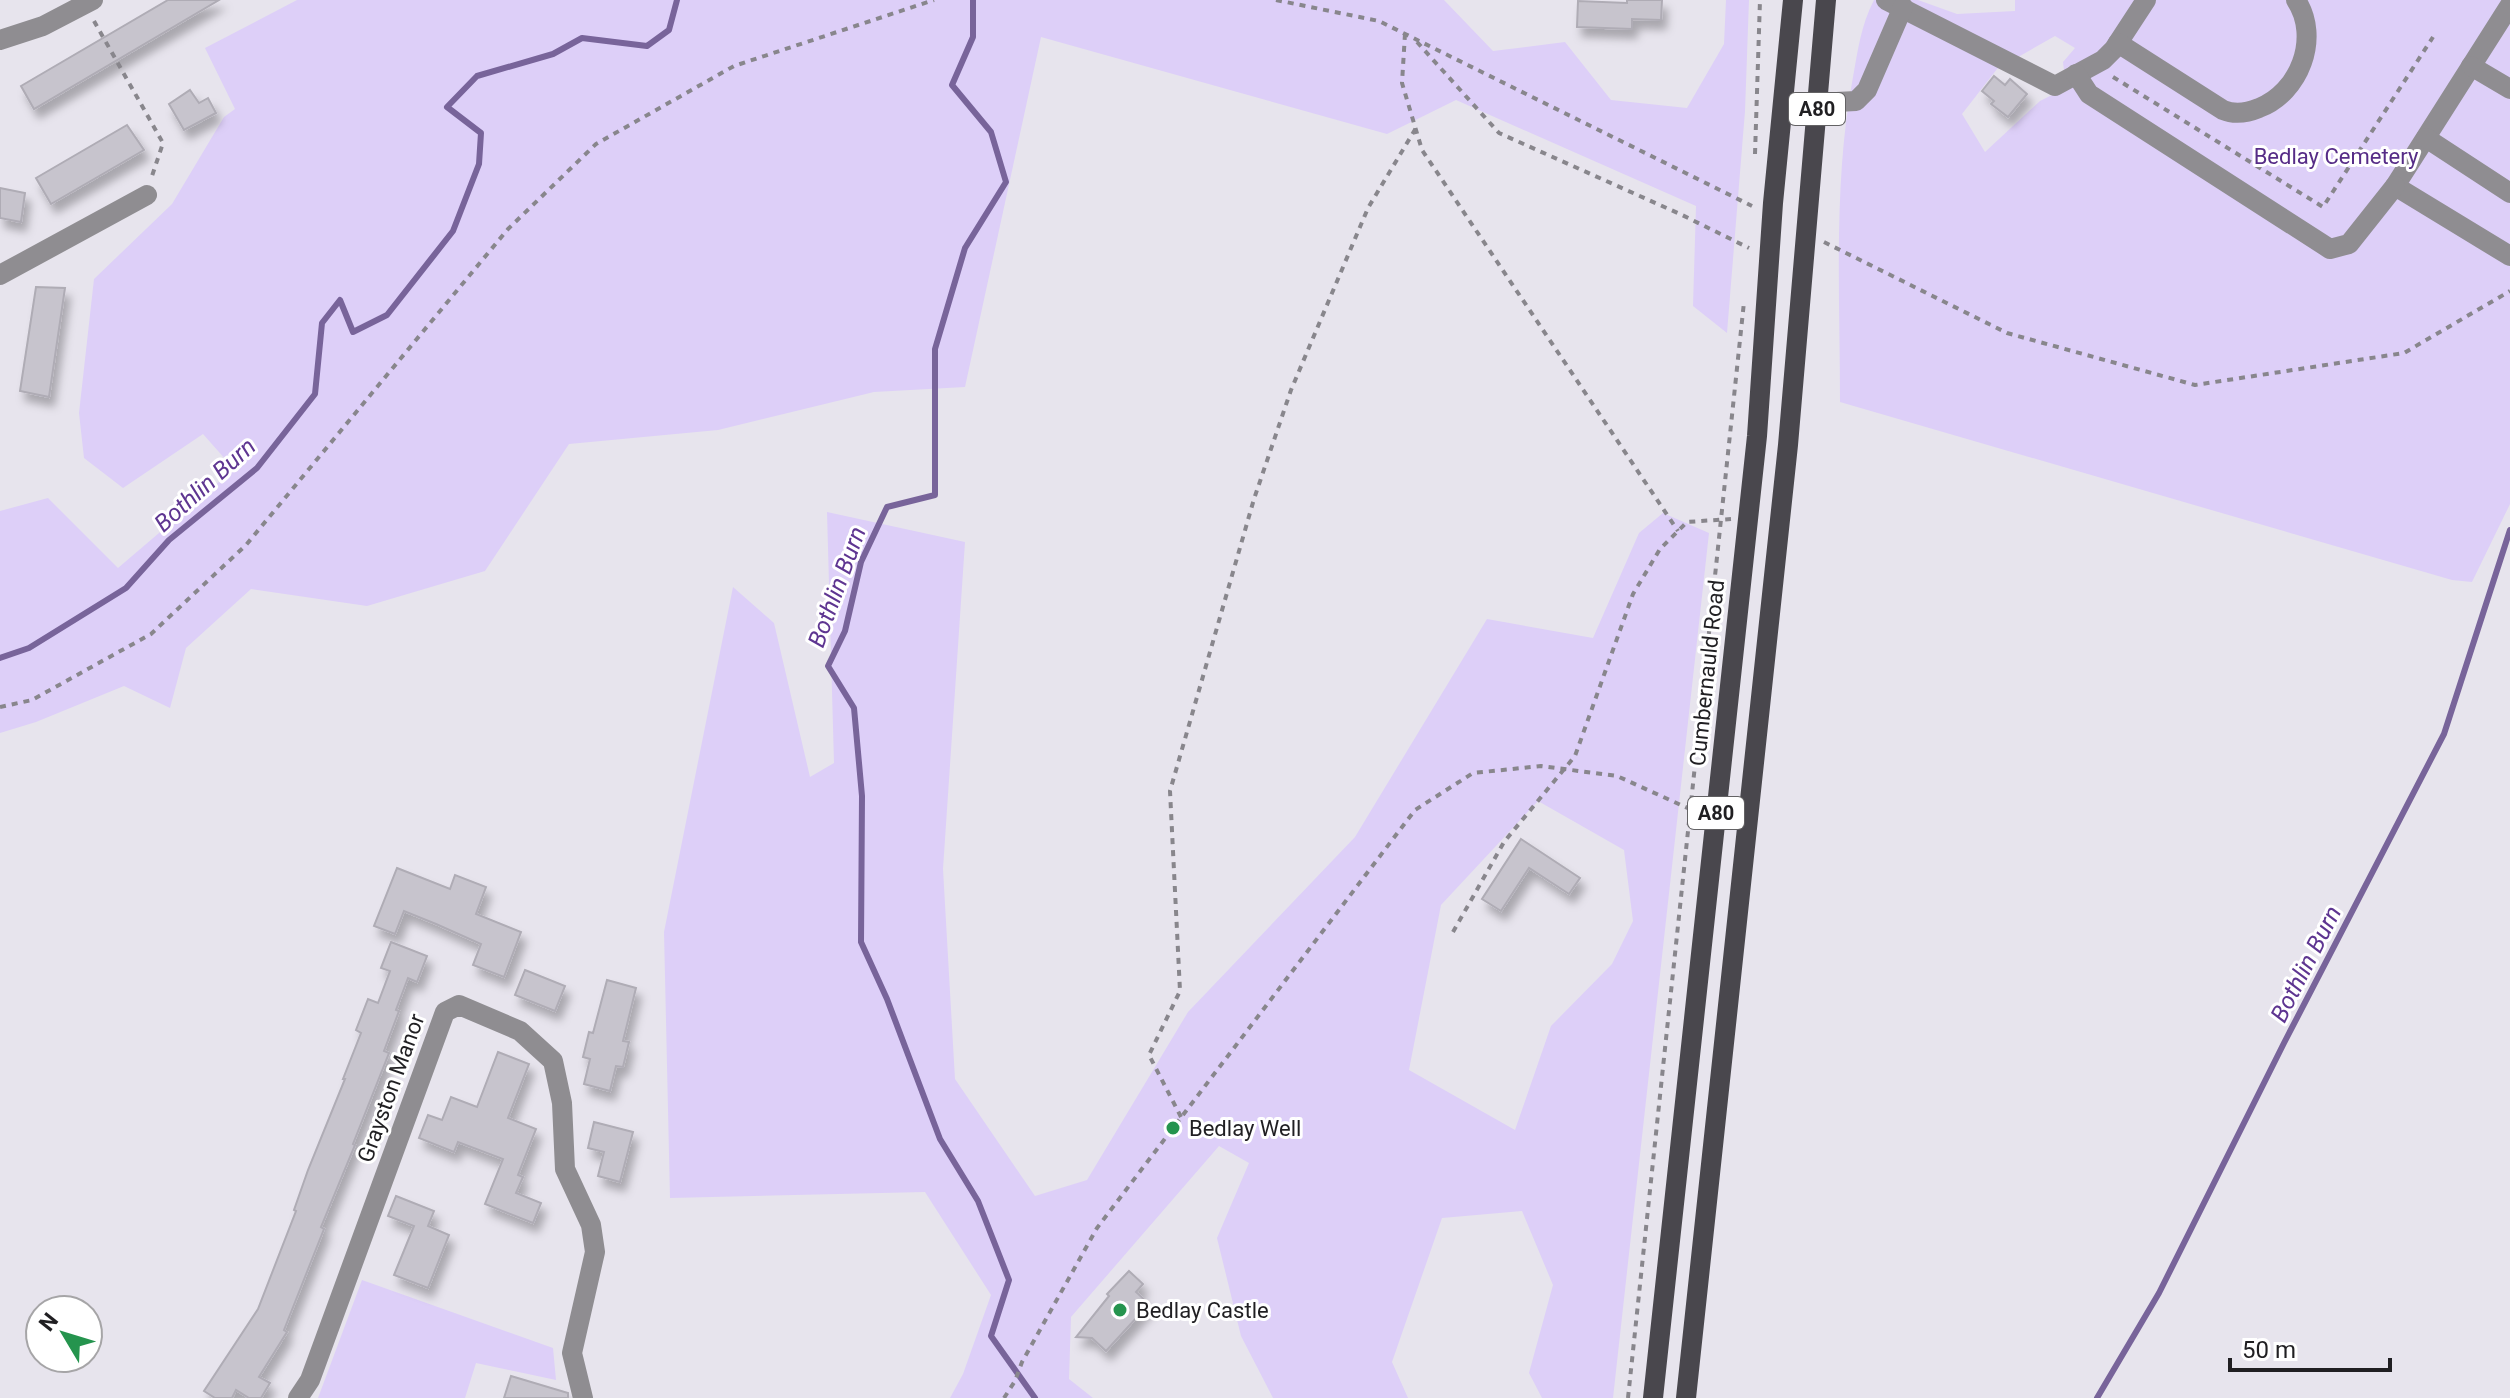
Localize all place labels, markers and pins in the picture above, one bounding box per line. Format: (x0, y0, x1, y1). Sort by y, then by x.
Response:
place label: Bedlay Well (1189, 1116, 1301, 1141)
marker: Bedlay Well (1164, 1119, 1182, 1137)
place label: Bedlay Castle (1136, 1298, 1269, 1323)
marker: Bedlay Castle (1111, 1301, 1129, 1319)

